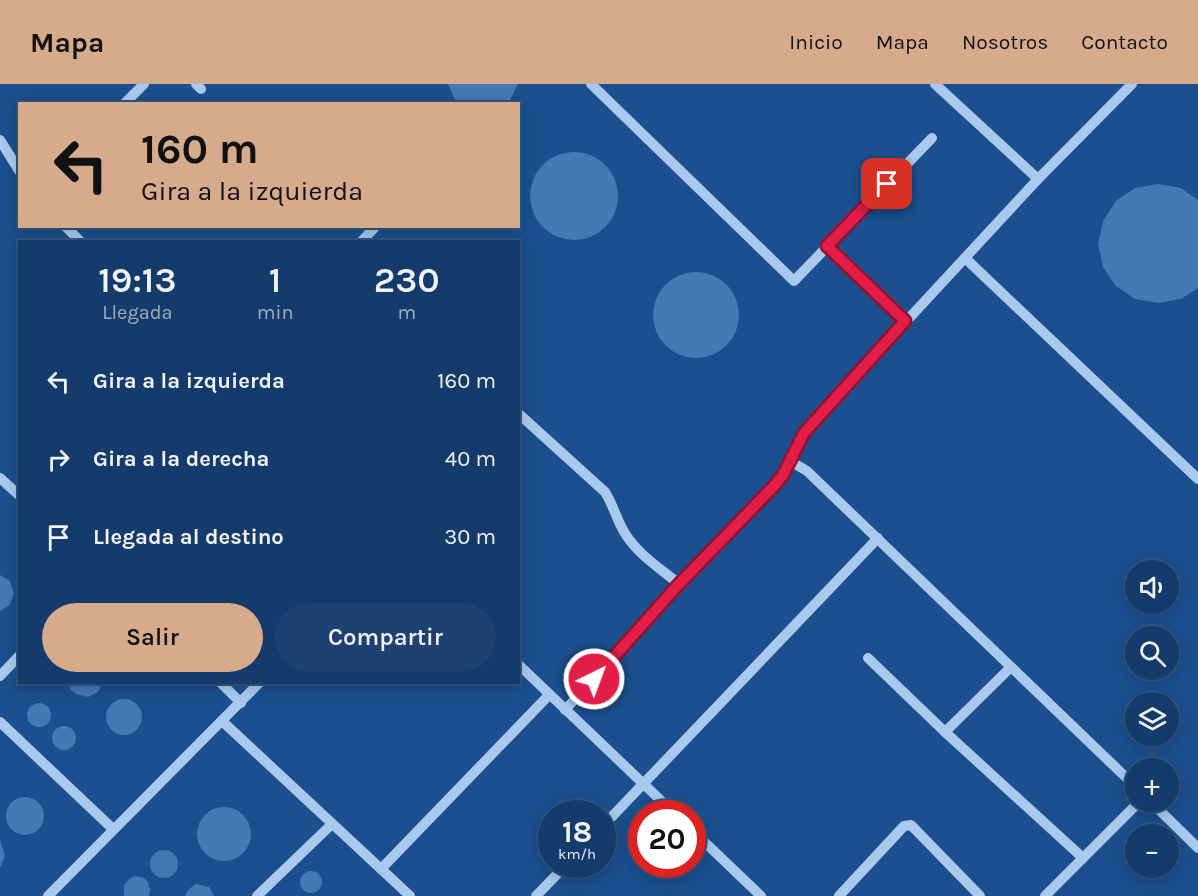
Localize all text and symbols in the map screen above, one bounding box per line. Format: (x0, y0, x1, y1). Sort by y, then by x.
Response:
text: Mapa (30, 26, 104, 59)
text: Inicio (789, 30, 843, 54)
text: Mapa (876, 30, 929, 54)
text: Nosotros (962, 30, 1048, 54)
text: Contacto (1081, 30, 1168, 54)
text: 160 m (141, 124, 259, 174)
icon: left (42, 126, 120, 204)
pin (861, 158, 912, 209)
icon: arrive (870, 167, 903, 200)
text: Gira a la izquierda (141, 175, 363, 207)
text: 19:13 (98, 259, 176, 301)
text: 1 (269, 259, 281, 301)
text: 230 (374, 259, 440, 301)
text: Llegada (102, 301, 173, 324)
text: min (257, 301, 293, 324)
text: m (397, 301, 416, 324)
icon: left (42, 365, 75, 398)
text: Gira a la izquierda (93, 368, 285, 394)
text: 160 m (437, 368, 496, 394)
icon: right (42, 443, 75, 476)
text: Gira a la derecha (93, 446, 269, 472)
text: 40 m (445, 446, 496, 472)
icon: arrive (42, 521, 75, 554)
text: Llegada al destino (93, 524, 284, 550)
text: 30 m (444, 524, 496, 550)
map controls (1125, 560, 1179, 878)
button: sound (1125, 560, 1179, 614)
button: Salir (42, 603, 263, 672)
button: Compartir (275, 603, 496, 672)
button: search (1125, 626, 1179, 680)
position arrow (562, 647, 626, 711)
button: layers (1125, 692, 1179, 746)
button: + (1125, 758, 1179, 812)
speed limit sign: 20 (628, 800, 706, 878)
text: 18 (562, 814, 592, 850)
button: − (1125, 824, 1179, 878)
text: km/h (558, 845, 596, 863)

